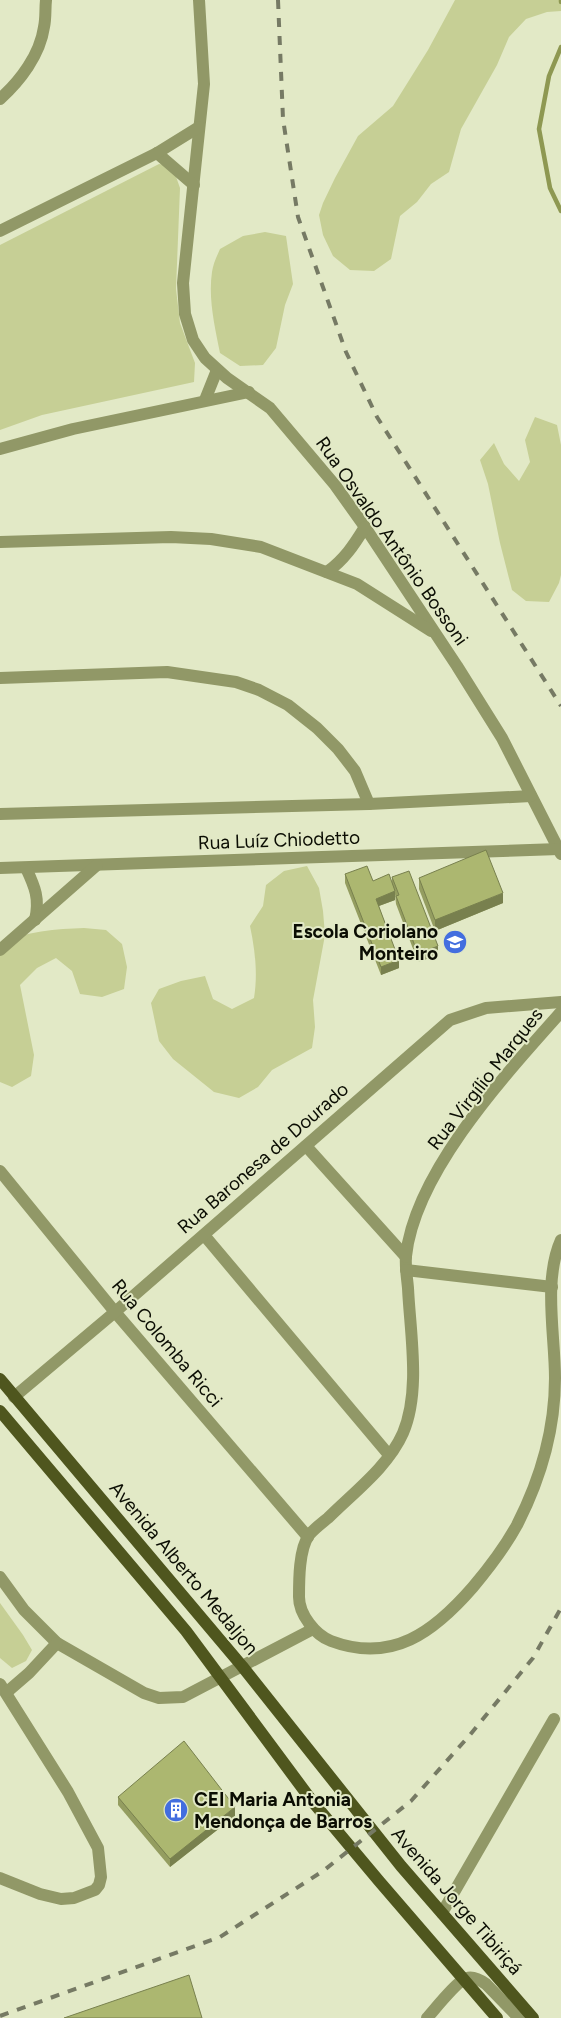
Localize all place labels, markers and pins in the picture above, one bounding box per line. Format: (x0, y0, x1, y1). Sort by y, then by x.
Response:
place label: Escola Coriolano Monteiro (293, 920, 438, 965)
school or university icon: Escola Coriolano Monteiro (442, 929, 468, 955)
place label: CEI Maria Antonia Mendonça de Barros (194, 1788, 372, 1833)
building icon: CEI Maria Antonia Mendonça de Barros (163, 1797, 189, 1823)

